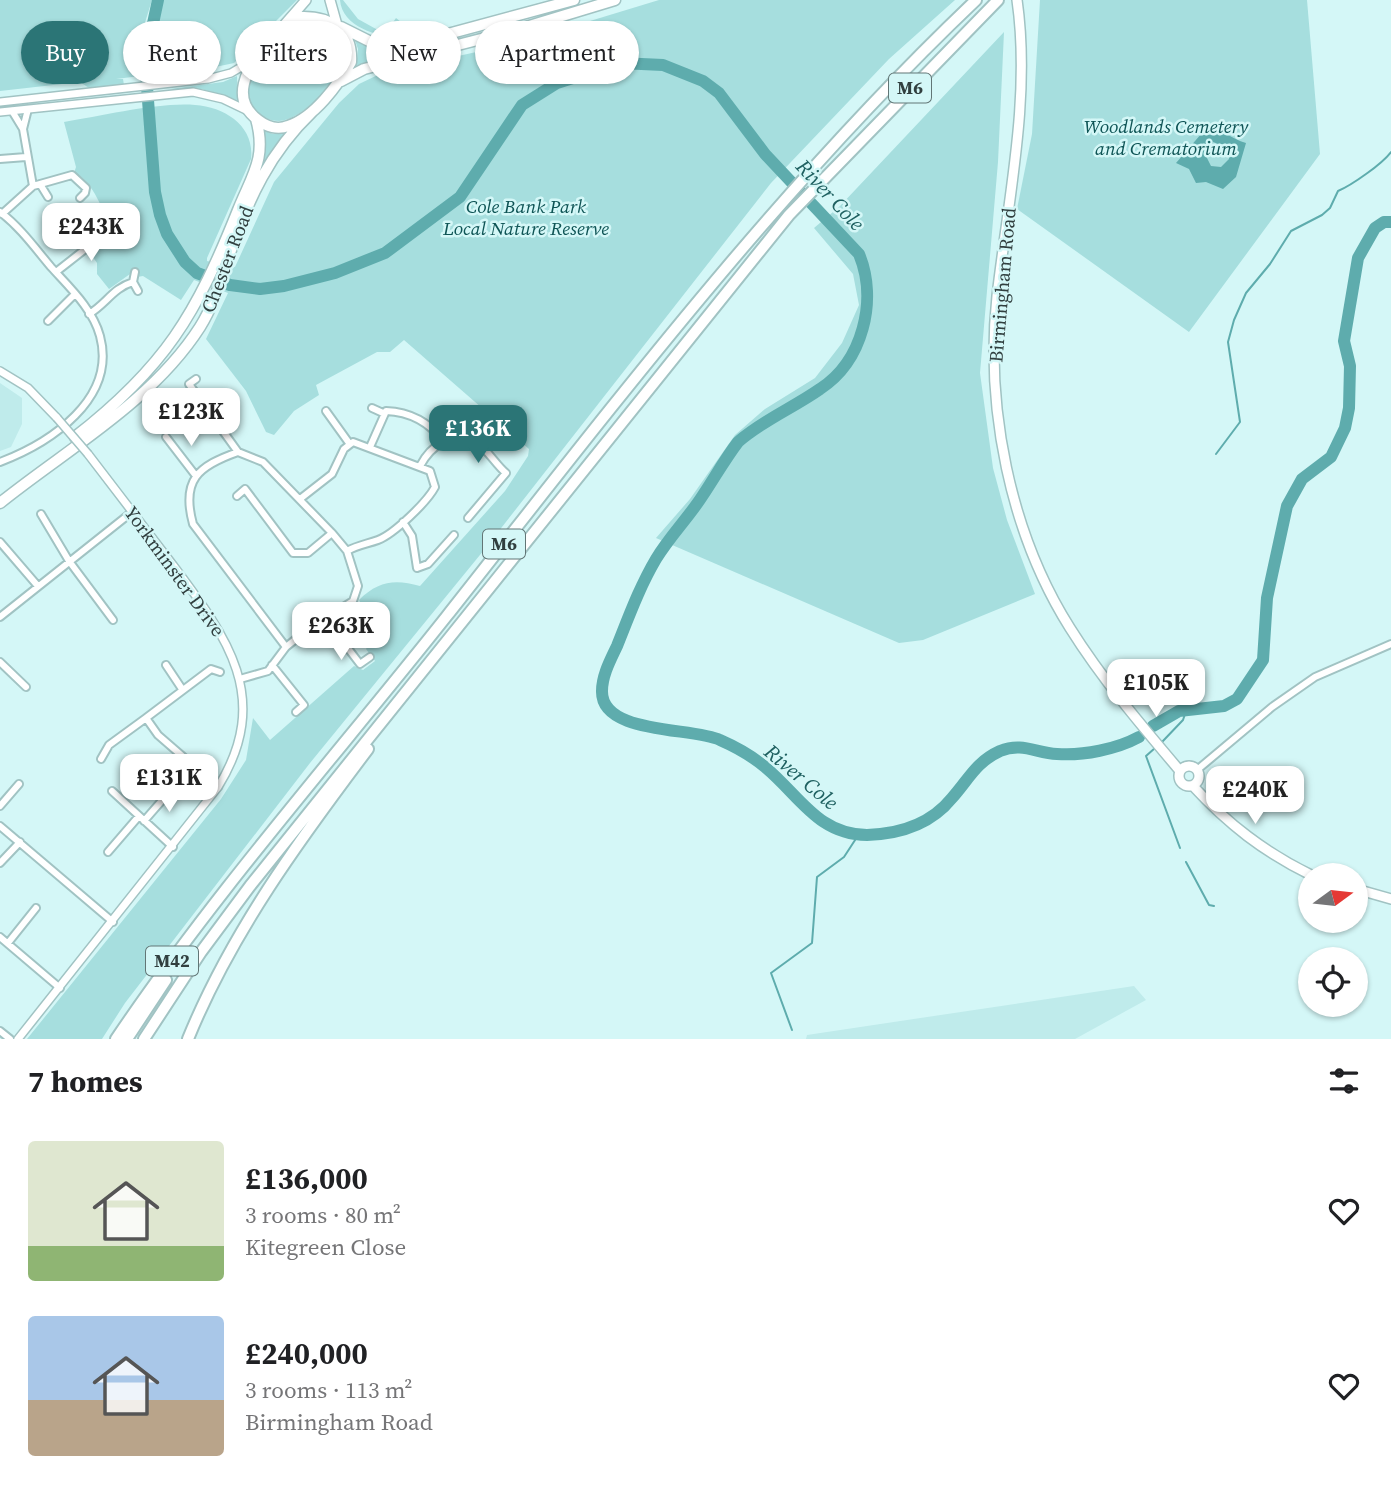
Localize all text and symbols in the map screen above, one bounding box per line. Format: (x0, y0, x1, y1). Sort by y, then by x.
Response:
chip: Buy (21, 21, 109, 84)
chip: Rent (123, 21, 221, 84)
chip: Filters (235, 21, 352, 84)
chip: New (366, 21, 461, 84)
chip: Apartment (475, 21, 639, 84)
road number: M6 (889, 74, 931, 102)
park label: Woodlands Cemetery and Crematorium (1084, 113, 1249, 161)
water label: River Cole (789, 152, 871, 237)
park label: Cole Bank Park Local Nature Reserve (442, 193, 609, 241)
street label: Chester Road (195, 202, 259, 316)
pin: £243K (42, 204, 140, 263)
street label: Birmingham Road (982, 206, 1022, 363)
text: £243K (58, 210, 124, 242)
pin: £123K (142, 388, 240, 448)
text: £123K (158, 395, 224, 427)
pin: £136K (429, 406, 527, 465)
text: £136K (445, 412, 511, 444)
street label: Yorkminster Drive (119, 500, 231, 642)
road number: M6 (483, 530, 525, 558)
pin: £263K (292, 602, 390, 662)
text: £263K (308, 609, 374, 641)
pin: £105K (1107, 660, 1205, 719)
text: £105K (1123, 666, 1189, 698)
water label: River Cole (757, 737, 845, 816)
pin: £131K (120, 754, 218, 814)
text: £131K (136, 761, 202, 793)
pin: £240K (1206, 766, 1304, 826)
text: £240K (1222, 773, 1288, 805)
north arrow (1298, 863, 1368, 933)
map controls (1298, 863, 1368, 1017)
road number: M42 (146, 946, 198, 976)
button: locate (1298, 947, 1368, 1017)
text: 7 homes (28, 1061, 143, 1102)
icon: filters (1325, 1062, 1363, 1100)
text: £136,000 (245, 1158, 368, 1199)
icon: home (84, 1169, 168, 1253)
icon: heart (1325, 1192, 1363, 1230)
text: 3 rooms · 80 m² (245, 1199, 401, 1231)
text: Kitegreen Close (245, 1231, 406, 1263)
text: £240,000 (245, 1333, 368, 1374)
icon: home (84, 1344, 168, 1428)
icon: heart (1325, 1367, 1363, 1405)
text: 3 rooms · 113 m² (245, 1374, 412, 1406)
text: Birmingham Road (245, 1406, 433, 1438)

